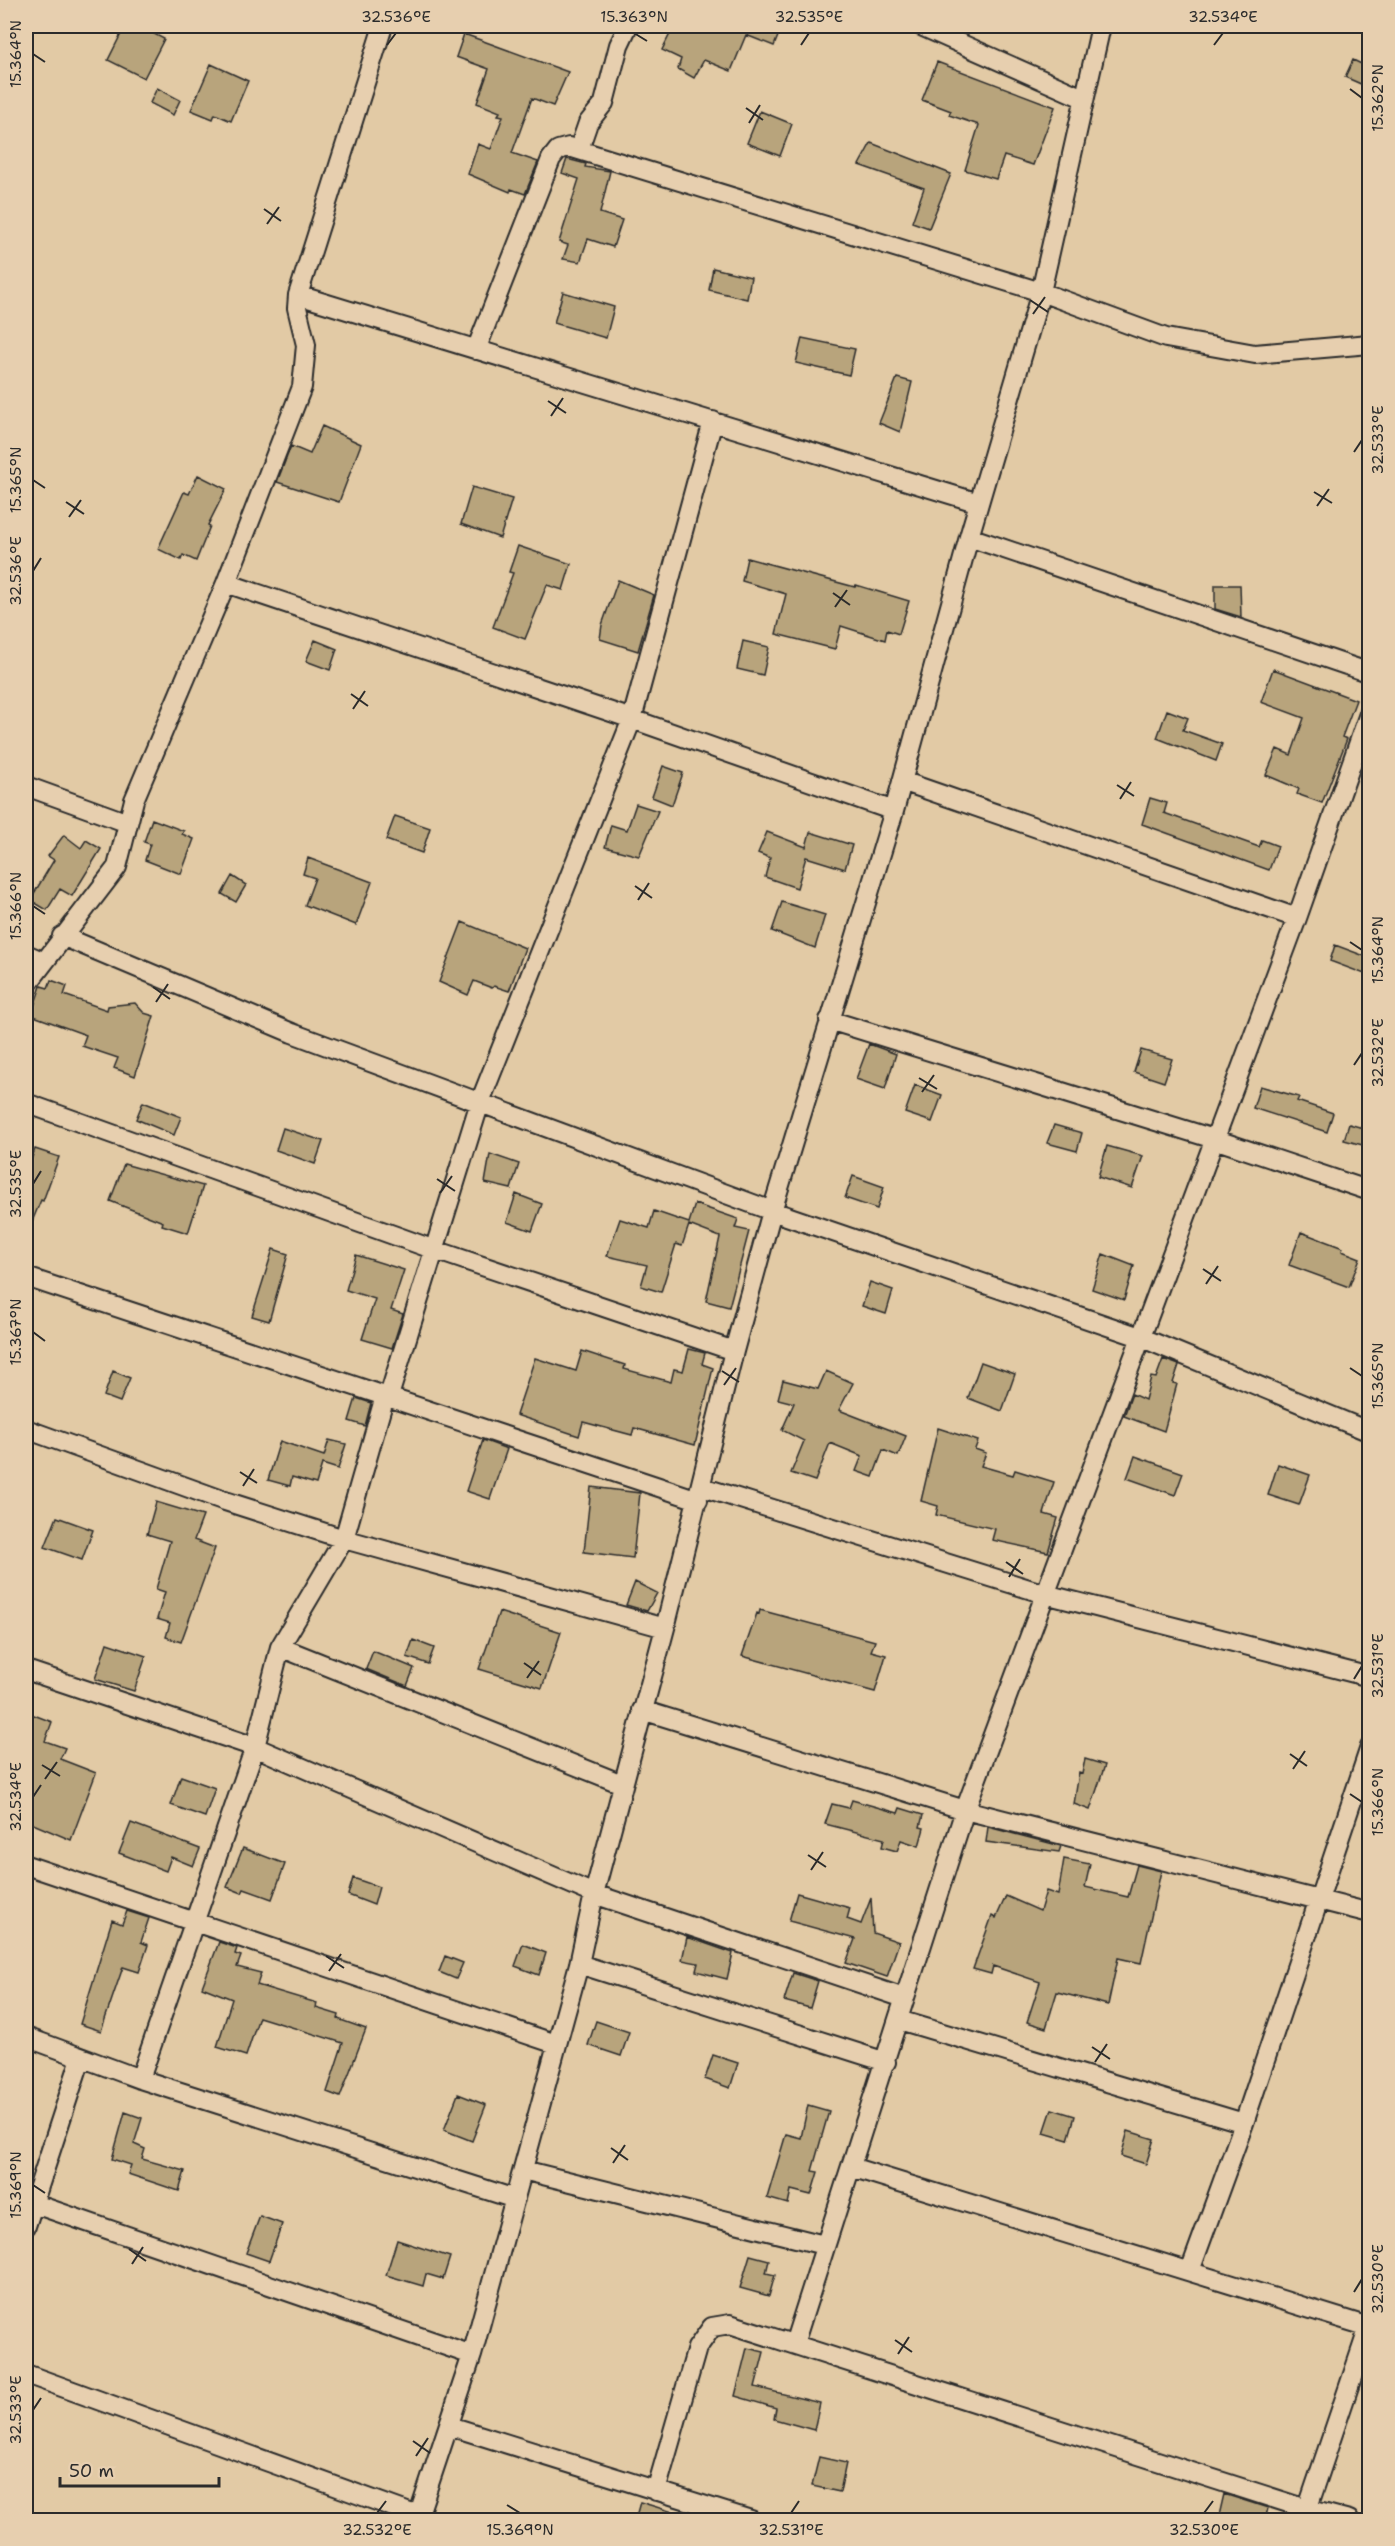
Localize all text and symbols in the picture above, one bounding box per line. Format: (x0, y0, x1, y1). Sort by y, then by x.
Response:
text: 32.536°E (361, 7, 431, 27)
text: 15.363°N (600, 7, 668, 27)
text: 32.535°E (775, 7, 843, 27)
text: 32.534°E (1188, 7, 1258, 27)
text: 15.364°N (6, 20, 26, 88)
text: 15.362°N (1368, 64, 1388, 132)
text: 32.533°E (1368, 405, 1388, 475)
text: 15.365°N (6, 447, 26, 513)
text: 32.536°E (6, 536, 26, 606)
text: 15.366°N (6, 872, 26, 940)
text: 15.364°N (1368, 916, 1388, 984)
text: 32.532°E (1368, 1018, 1388, 1088)
text: 32.535°E (6, 1150, 26, 1218)
text: 15.367°N (6, 1299, 26, 1365)
text: 15.365°N (1368, 1343, 1388, 1409)
text: 32.531°E (1368, 1633, 1388, 1699)
text: 32.534°E (6, 1762, 26, 1832)
text: 15.366°N (1368, 1768, 1388, 1836)
text: 15.369°N (6, 2151, 26, 2219)
text: 32.530°E (1368, 2244, 1388, 2314)
text: 32.533°E (6, 2375, 26, 2445)
scale bar (60, 2450, 219, 2488)
text: 50 m (69, 2459, 114, 2483)
text: 32.532°E (342, 2520, 412, 2540)
text: 15.369°N (486, 2520, 554, 2540)
text: 32.531°E (758, 2520, 824, 2540)
text: 32.530°E (1169, 2520, 1239, 2540)

